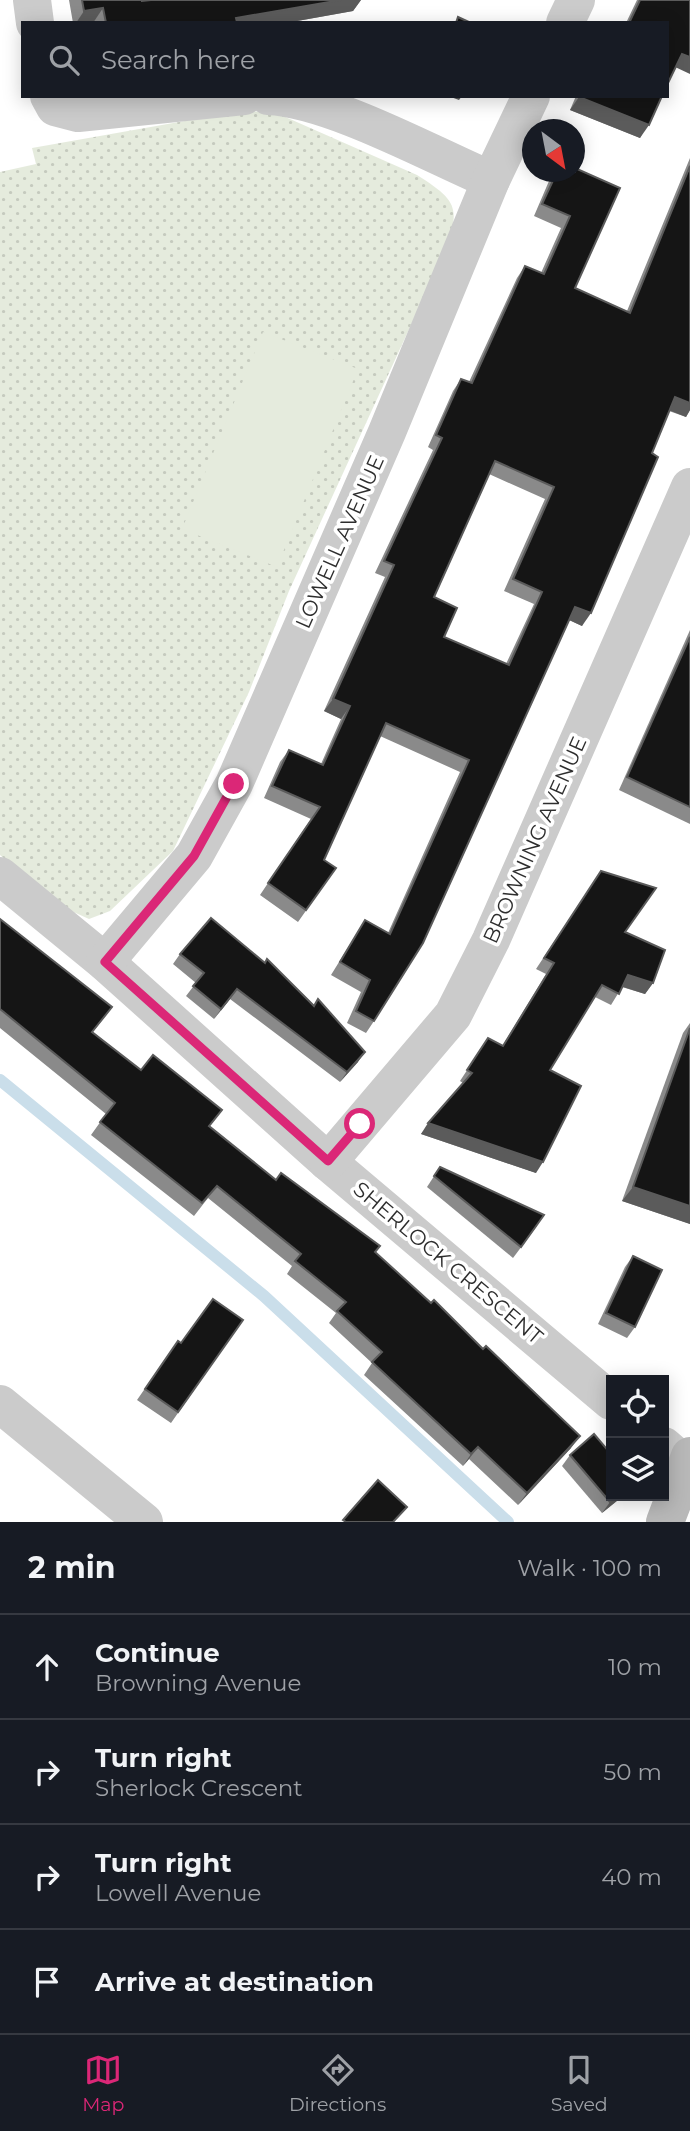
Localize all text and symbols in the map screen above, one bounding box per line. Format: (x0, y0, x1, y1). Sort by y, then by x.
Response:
search box (21, 21, 669, 98)
icon: search (45, 41, 83, 79)
text: Search here (101, 44, 256, 76)
north arrow (522, 119, 585, 182)
street label: LOWELL AVENUE (290, 451, 389, 632)
street label: BROWNING AVENUE (478, 732, 591, 947)
route end (218, 768, 249, 799)
route start (344, 1108, 375, 1139)
street label: SHERLOCK CRESCENT (349, 1176, 548, 1349)
map controls (606, 1375, 669, 1501)
button: locate (606, 1375, 669, 1438)
button: layers (606, 1438, 669, 1501)
text: 2 min (28, 1549, 115, 1586)
text: Walk · 100 m (517, 1554, 662, 1582)
text: Continue (95, 1637, 220, 1669)
icon: ahead (28, 1648, 66, 1686)
text: 10 m (608, 1653, 662, 1681)
text: Browning Avenue (95, 1669, 301, 1697)
text: Turn right (95, 1742, 231, 1774)
icon: right (28, 1753, 66, 1791)
text: 50 m (603, 1758, 662, 1786)
text: Sherlock Crescent (95, 1774, 303, 1802)
text: Turn right (95, 1847, 231, 1879)
icon: right (28, 1858, 66, 1896)
text: 40 m (601, 1863, 662, 1891)
text: Lowell Avenue (95, 1879, 261, 1907)
icon: arrive (28, 1963, 66, 2001)
text: Arrive at destination (95, 1966, 374, 1998)
tab: Map (82, 2051, 124, 2116)
tab: Directions (289, 2051, 386, 2116)
tab: Saved (551, 2051, 608, 2116)

